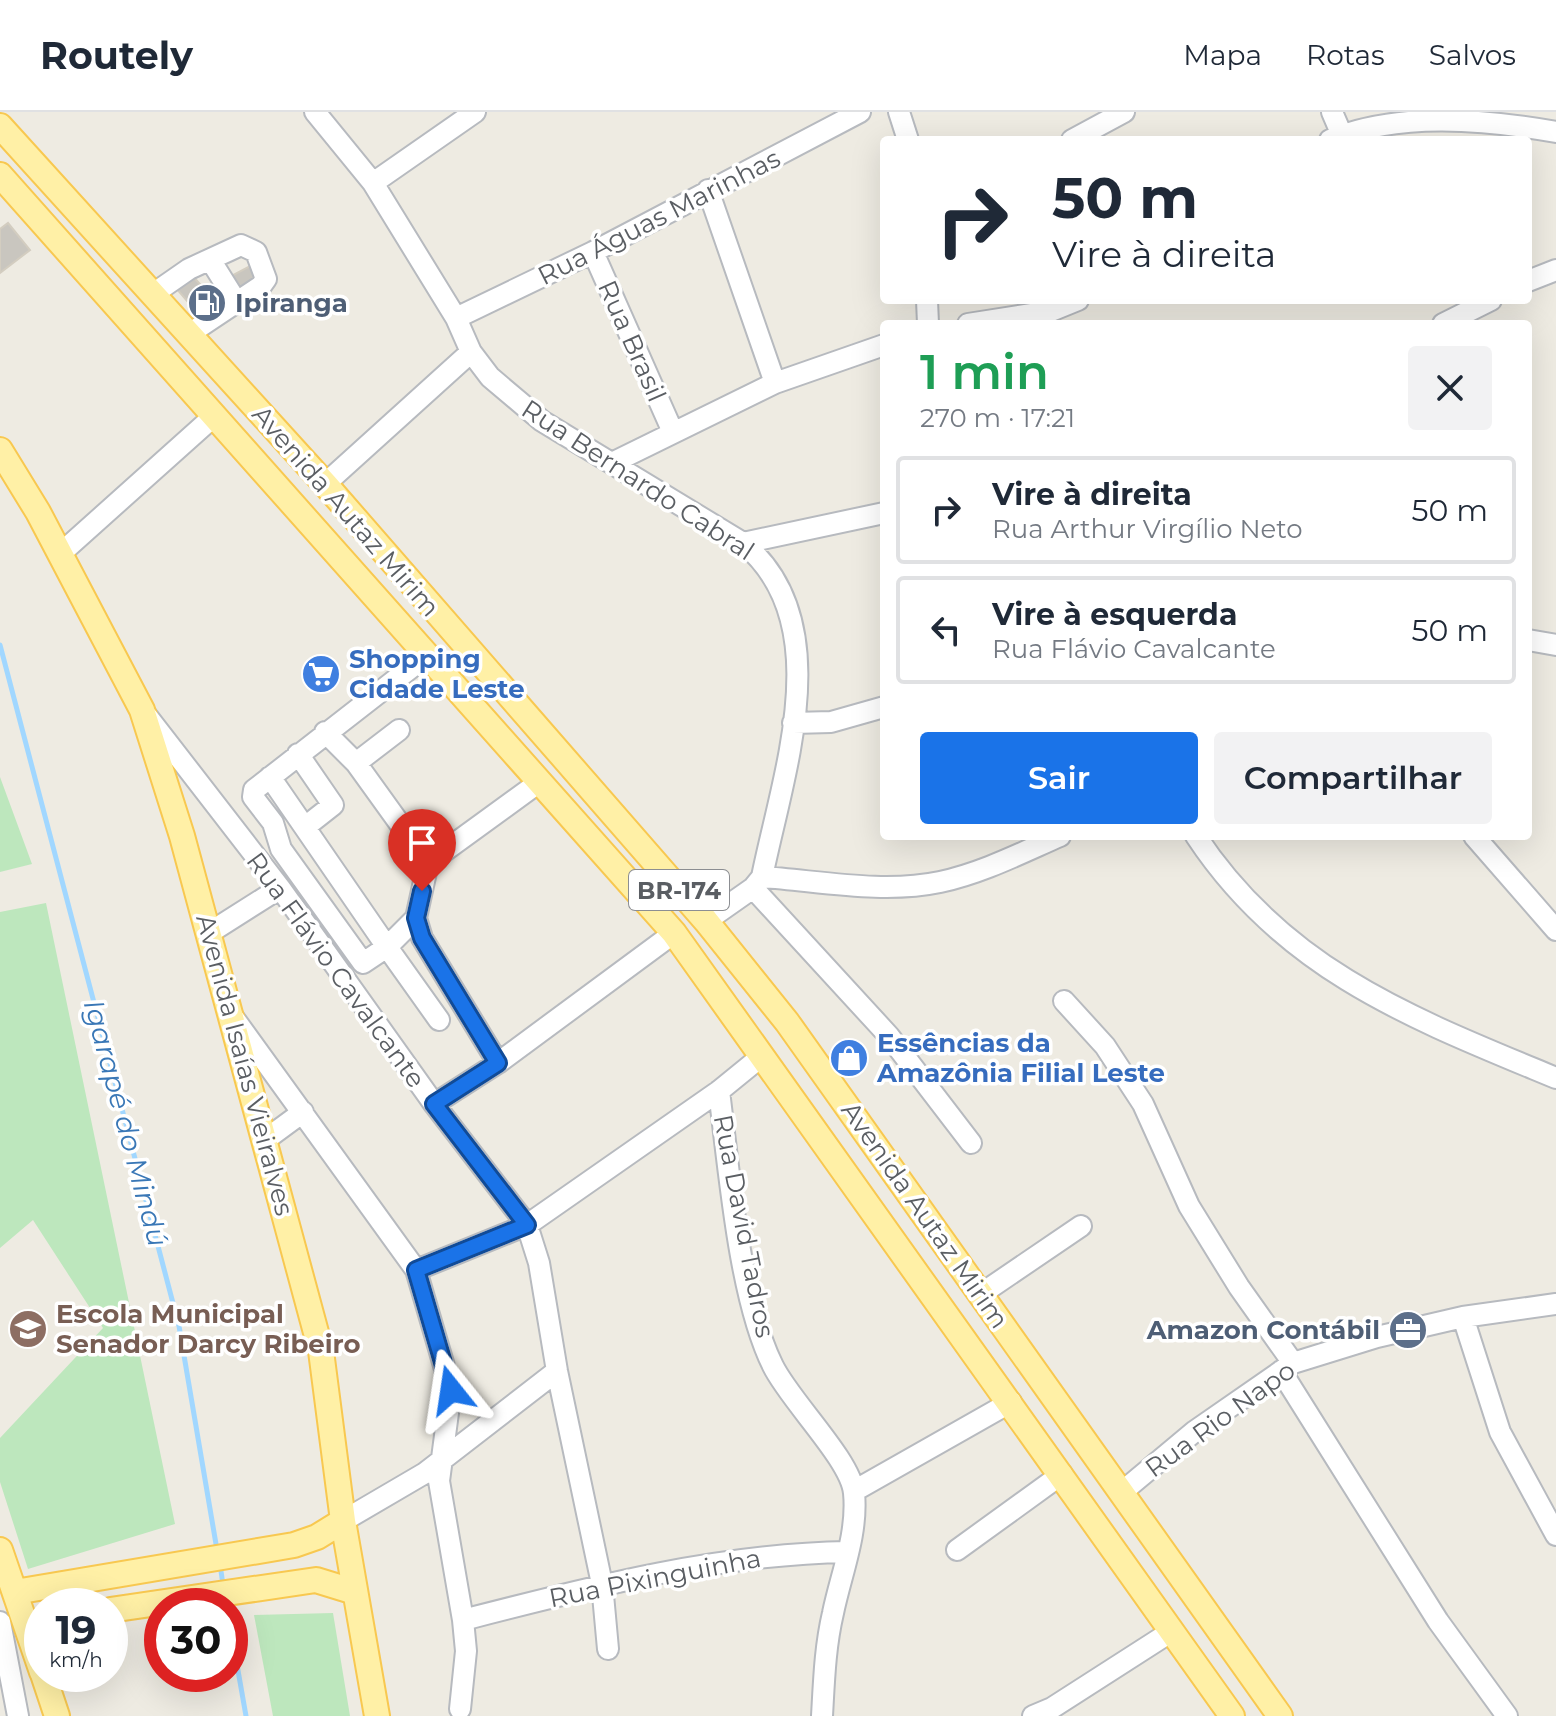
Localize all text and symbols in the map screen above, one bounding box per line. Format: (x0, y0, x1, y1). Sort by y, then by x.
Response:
text: Routely (40, 32, 193, 79)
text: Mapa (1183, 38, 1262, 72)
text: Rotas (1306, 38, 1385, 72)
text: Salvos (1429, 38, 1516, 72)
street label: Rua Águas Marinhas (533, 142, 785, 292)
text: 50 m (1052, 164, 1198, 232)
icon: right (920, 168, 1024, 272)
text: Vire à direita (1052, 232, 1276, 276)
street label: Rua Brasil (591, 275, 673, 407)
fuel station icon: Ipiranga (186, 282, 228, 324)
place label: Ipiranga (235, 287, 348, 319)
text: 1 min (920, 343, 1049, 401)
button: close (1408, 346, 1492, 430)
street label: Rua Bernardo Cabral (516, 393, 760, 567)
street label: Avenida Autaz Mirim (245, 399, 447, 623)
text: 270 m · 17:21 (920, 402, 1075, 434)
text: Vire à direita (992, 476, 1192, 513)
icon: right (924, 488, 968, 532)
text: 50 m (1411, 492, 1488, 529)
text: Rua Arthur Virgílio Neto (992, 513, 1303, 545)
text: Vire à esquerda (992, 596, 1237, 633)
icon: left (924, 608, 968, 652)
text: 50 m (1411, 612, 1488, 649)
text: Rua Flávio Cavalcante (992, 633, 1276, 665)
place label: Shopping Cidade Leste (349, 643, 525, 705)
supermarket icon: Shopping Cidade Leste (300, 653, 342, 695)
button: Sair (920, 732, 1198, 824)
button: Compartilhar (1214, 732, 1492, 824)
pin (388, 809, 456, 891)
icon: arrive (400, 821, 444, 865)
street label: Rua Flávio Cavalcante (240, 846, 432, 1094)
road number: BR-174 (629, 870, 729, 910)
street label: Avenida Isaías Vieiralves (189, 911, 301, 1219)
water label: Igarapé do Mindú (77, 996, 175, 1250)
place label: Essências da Amazônia Filial Leste (876, 1027, 1165, 1089)
shop icon: Essências da Amazônia Filial Leste (828, 1037, 870, 1079)
street label: Avenida Autaz Mirim (835, 1095, 1015, 1335)
street label: Rua David Tadros (707, 1112, 781, 1340)
place label: Escola Municipal Senador Darcy Ribeiro (56, 1298, 361, 1360)
school or university icon: Escola Municipal Senador Darcy Ribeiro (7, 1308, 49, 1350)
office icon: Amazon Contábil (1387, 1309, 1429, 1351)
place label: Amazon Contábil (1146, 1314, 1380, 1346)
position arrow (409, 1348, 493, 1432)
street label: Rua Rio Napo (1139, 1354, 1301, 1484)
street label: Rua Pixinguinha (546, 1542, 764, 1614)
speed limit sign: 30 (144, 1588, 248, 1692)
text: 19 (55, 1605, 97, 1654)
text: km/h (49, 1648, 103, 1672)

